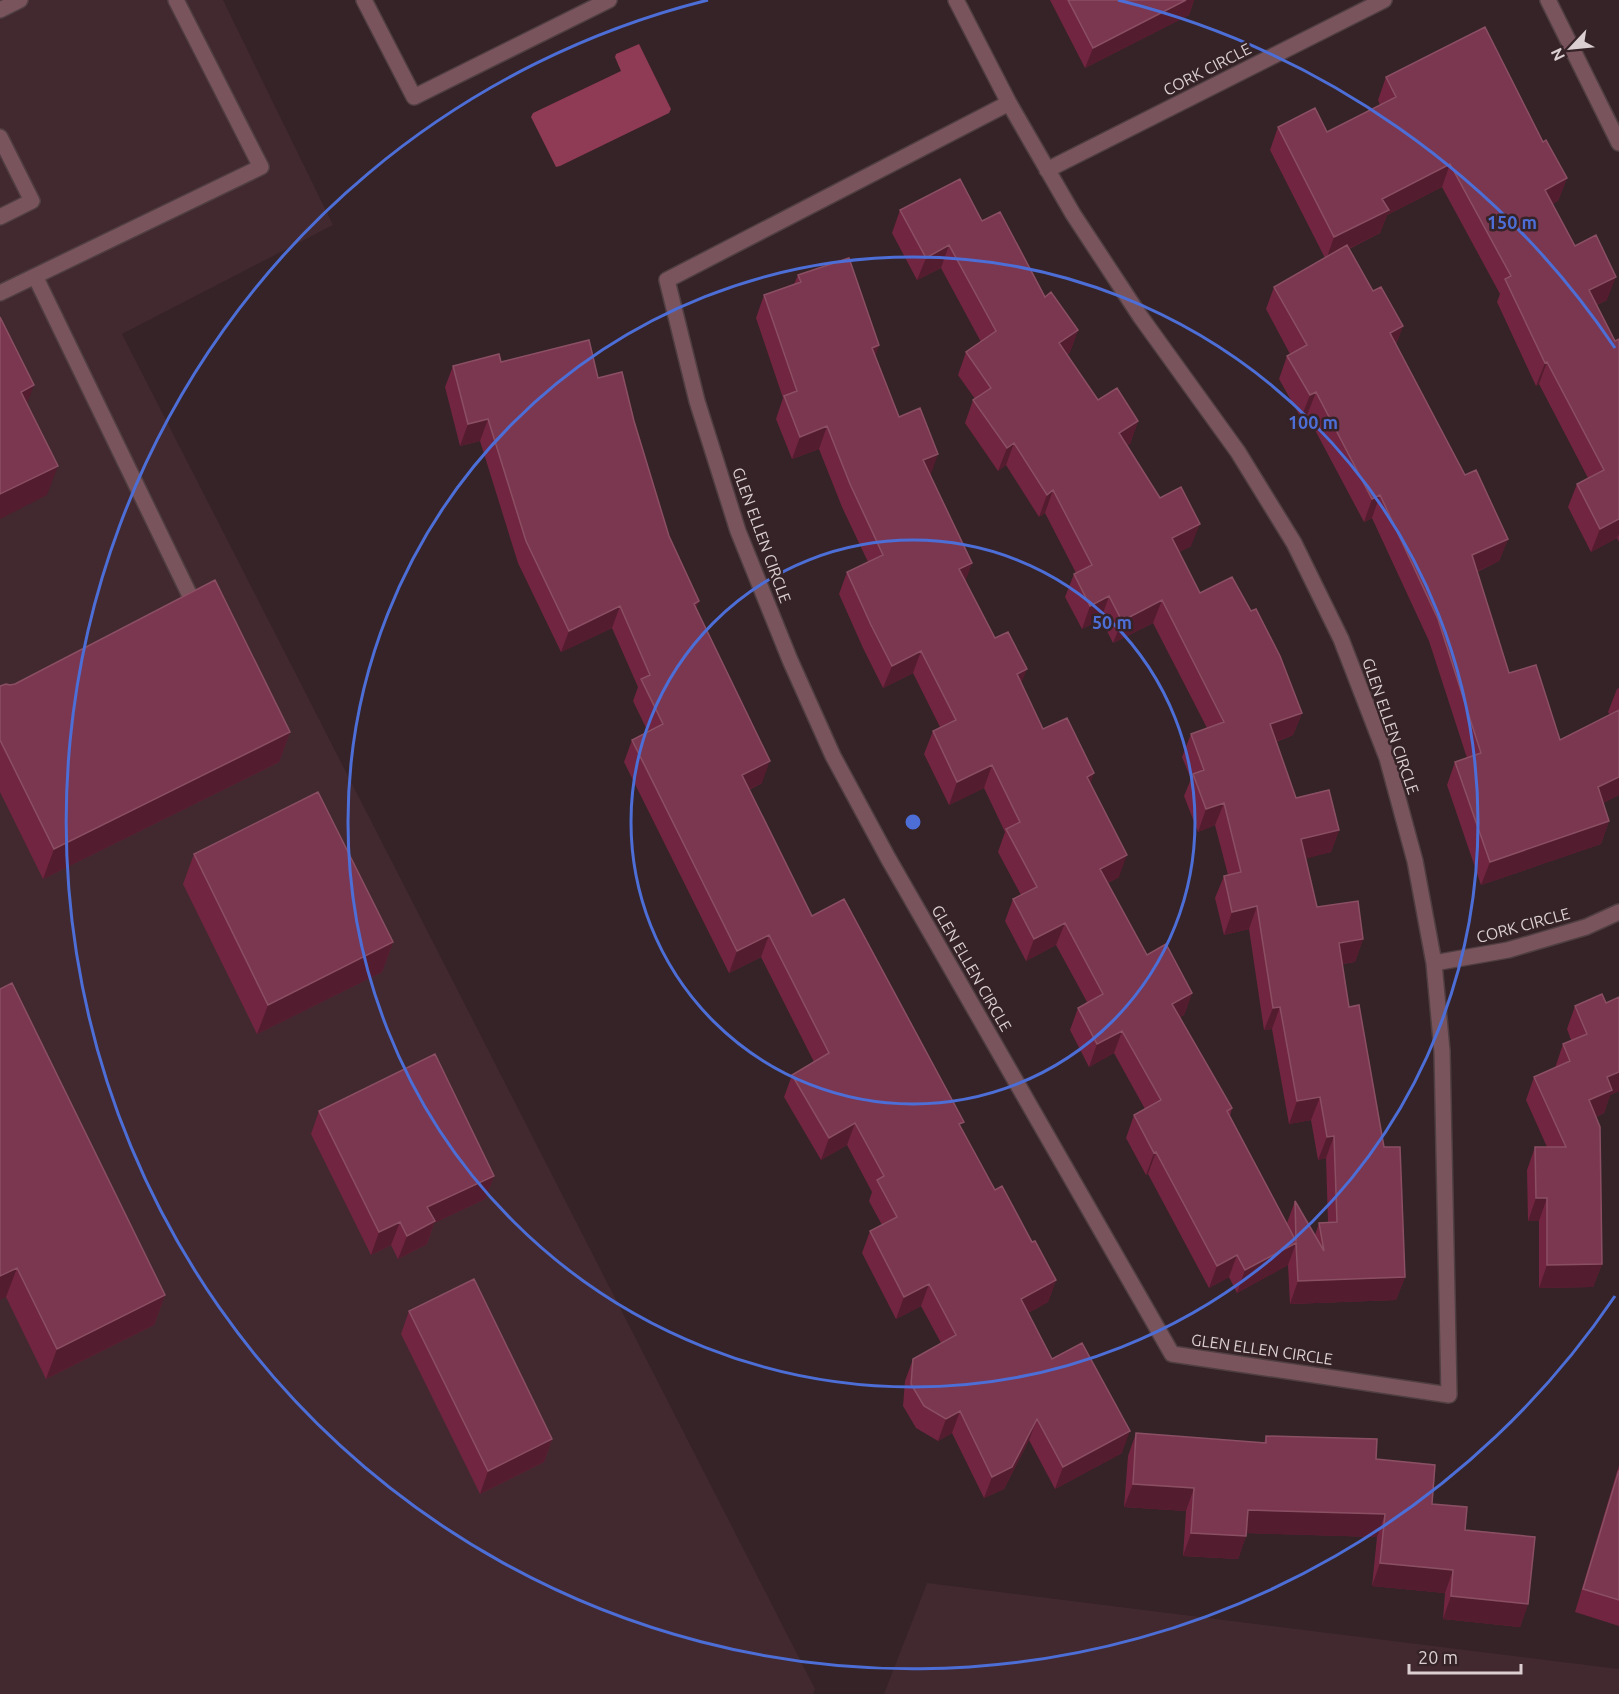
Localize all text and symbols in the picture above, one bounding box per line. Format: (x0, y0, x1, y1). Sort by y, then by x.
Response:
north arrow (1541, 18, 1601, 78)
street label: CORK CIRCLE (1160, 39, 1254, 99)
text: N (1547, 45, 1568, 64)
text: 150 m (1487, 212, 1537, 232)
text: 100 m (1288, 412, 1338, 432)
street label: GLEN ELLEN CIRCLE (729, 465, 795, 605)
text: 50 m (1092, 612, 1132, 632)
street label: GLEN ELLEN CIRCLE (1359, 656, 1423, 796)
centre of rings (903, 812, 923, 832)
street label: GLEN ELLEN CIRCLE (928, 902, 1016, 1034)
street label: CORK CIRCLE (1474, 904, 1572, 946)
street label: GLEN ELLEN CIRCLE (1190, 1330, 1334, 1368)
scale bar (1409, 1637, 1522, 1675)
text: 20 m (1418, 1647, 1458, 1667)

